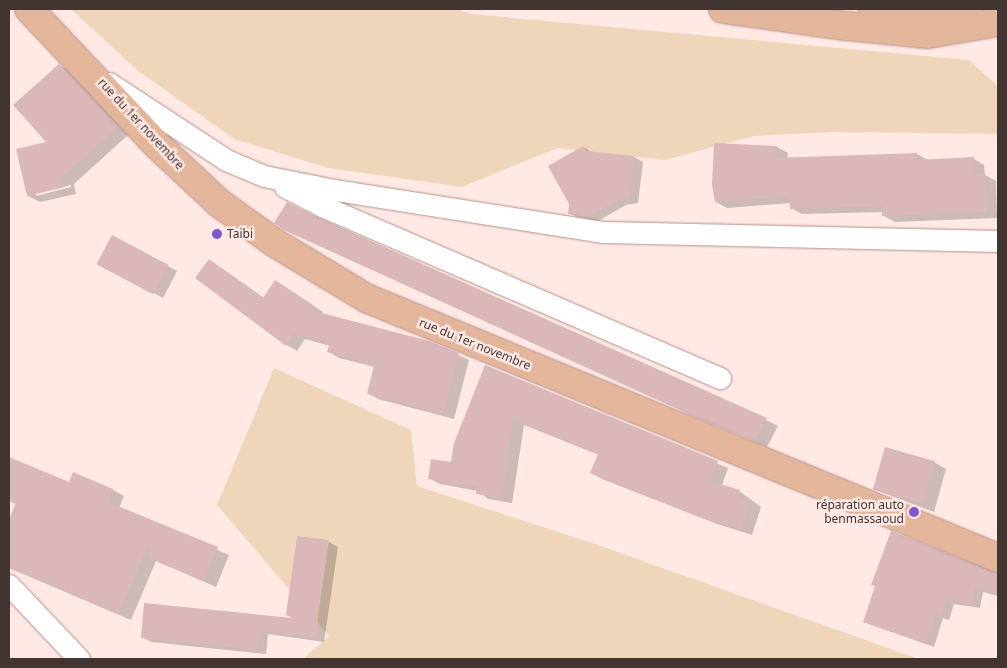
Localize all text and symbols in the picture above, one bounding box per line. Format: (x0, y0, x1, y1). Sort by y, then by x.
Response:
street label: rue du 1er novembre (95, 75, 187, 173)
place label: Taibi (227, 227, 253, 241)
marker: Taibi (211, 228, 223, 240)
street label: rue du 1er novembre (417, 315, 533, 373)
place label: réparation auto benmassaoud (816, 498, 904, 526)
marker: réparation auto benmassaoud (908, 506, 920, 518)

